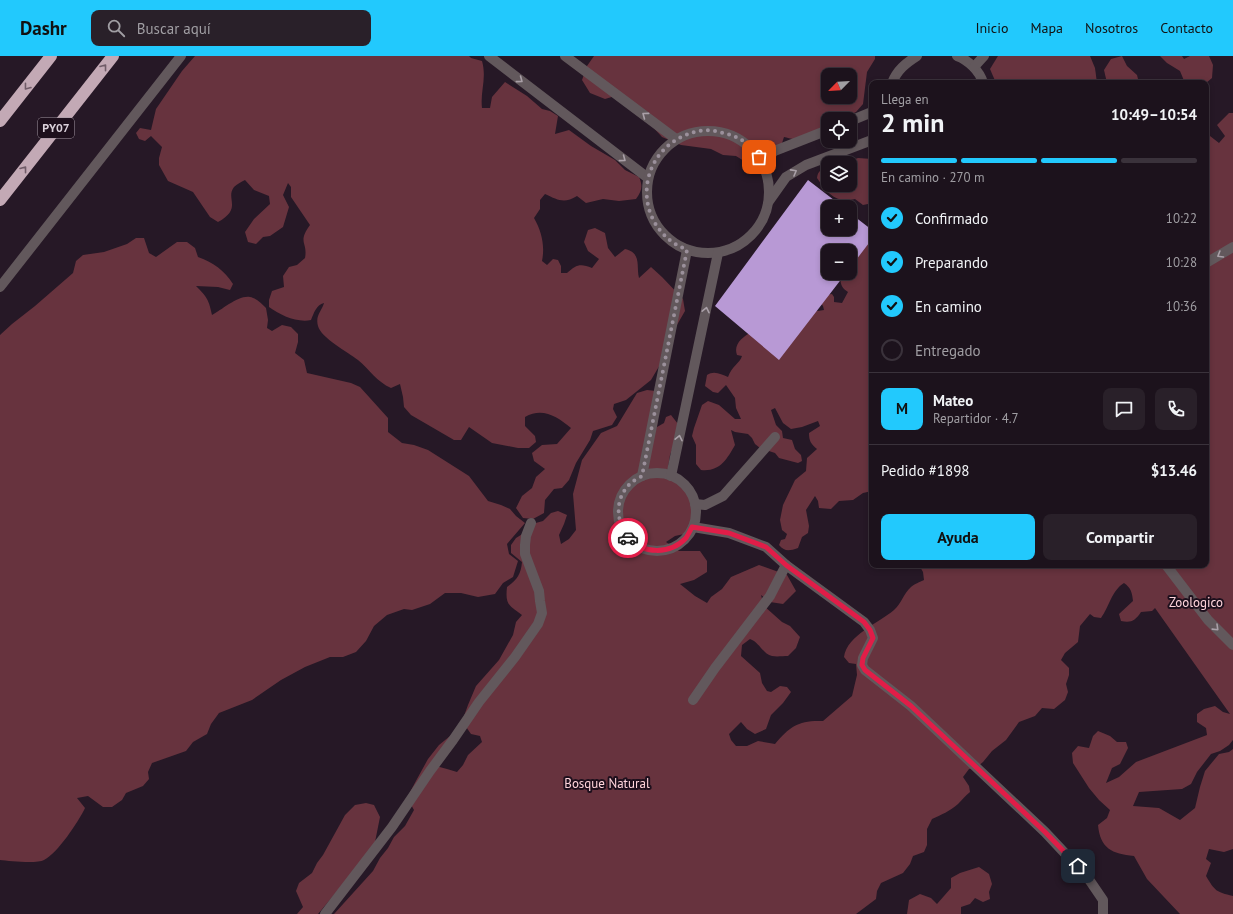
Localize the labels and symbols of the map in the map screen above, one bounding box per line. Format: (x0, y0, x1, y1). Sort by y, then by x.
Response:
one-way arrow (99, 64, 107, 71)
north arrow (821, 68, 857, 104)
one-way arrow (516, 75, 523, 82)
one-way arrow (24, 82, 31, 89)
one-way arrow (642, 113, 649, 120)
road number: PY07 (38, 118, 74, 138)
pin (742, 140, 776, 174)
one-way arrow (619, 154, 626, 161)
one-way arrow (19, 167, 26, 174)
one-way arrow (790, 169, 797, 177)
one-way arrow (1216, 251, 1224, 258)
one-way arrow (701, 307, 709, 314)
one-way arrow (674, 435, 683, 441)
courier (608, 518, 648, 558)
park label: Zoologico (1169, 594, 1223, 611)
one-way arrow (1211, 624, 1219, 631)
park label: Bosque Natural (564, 775, 650, 792)
pin (1061, 849, 1095, 883)

